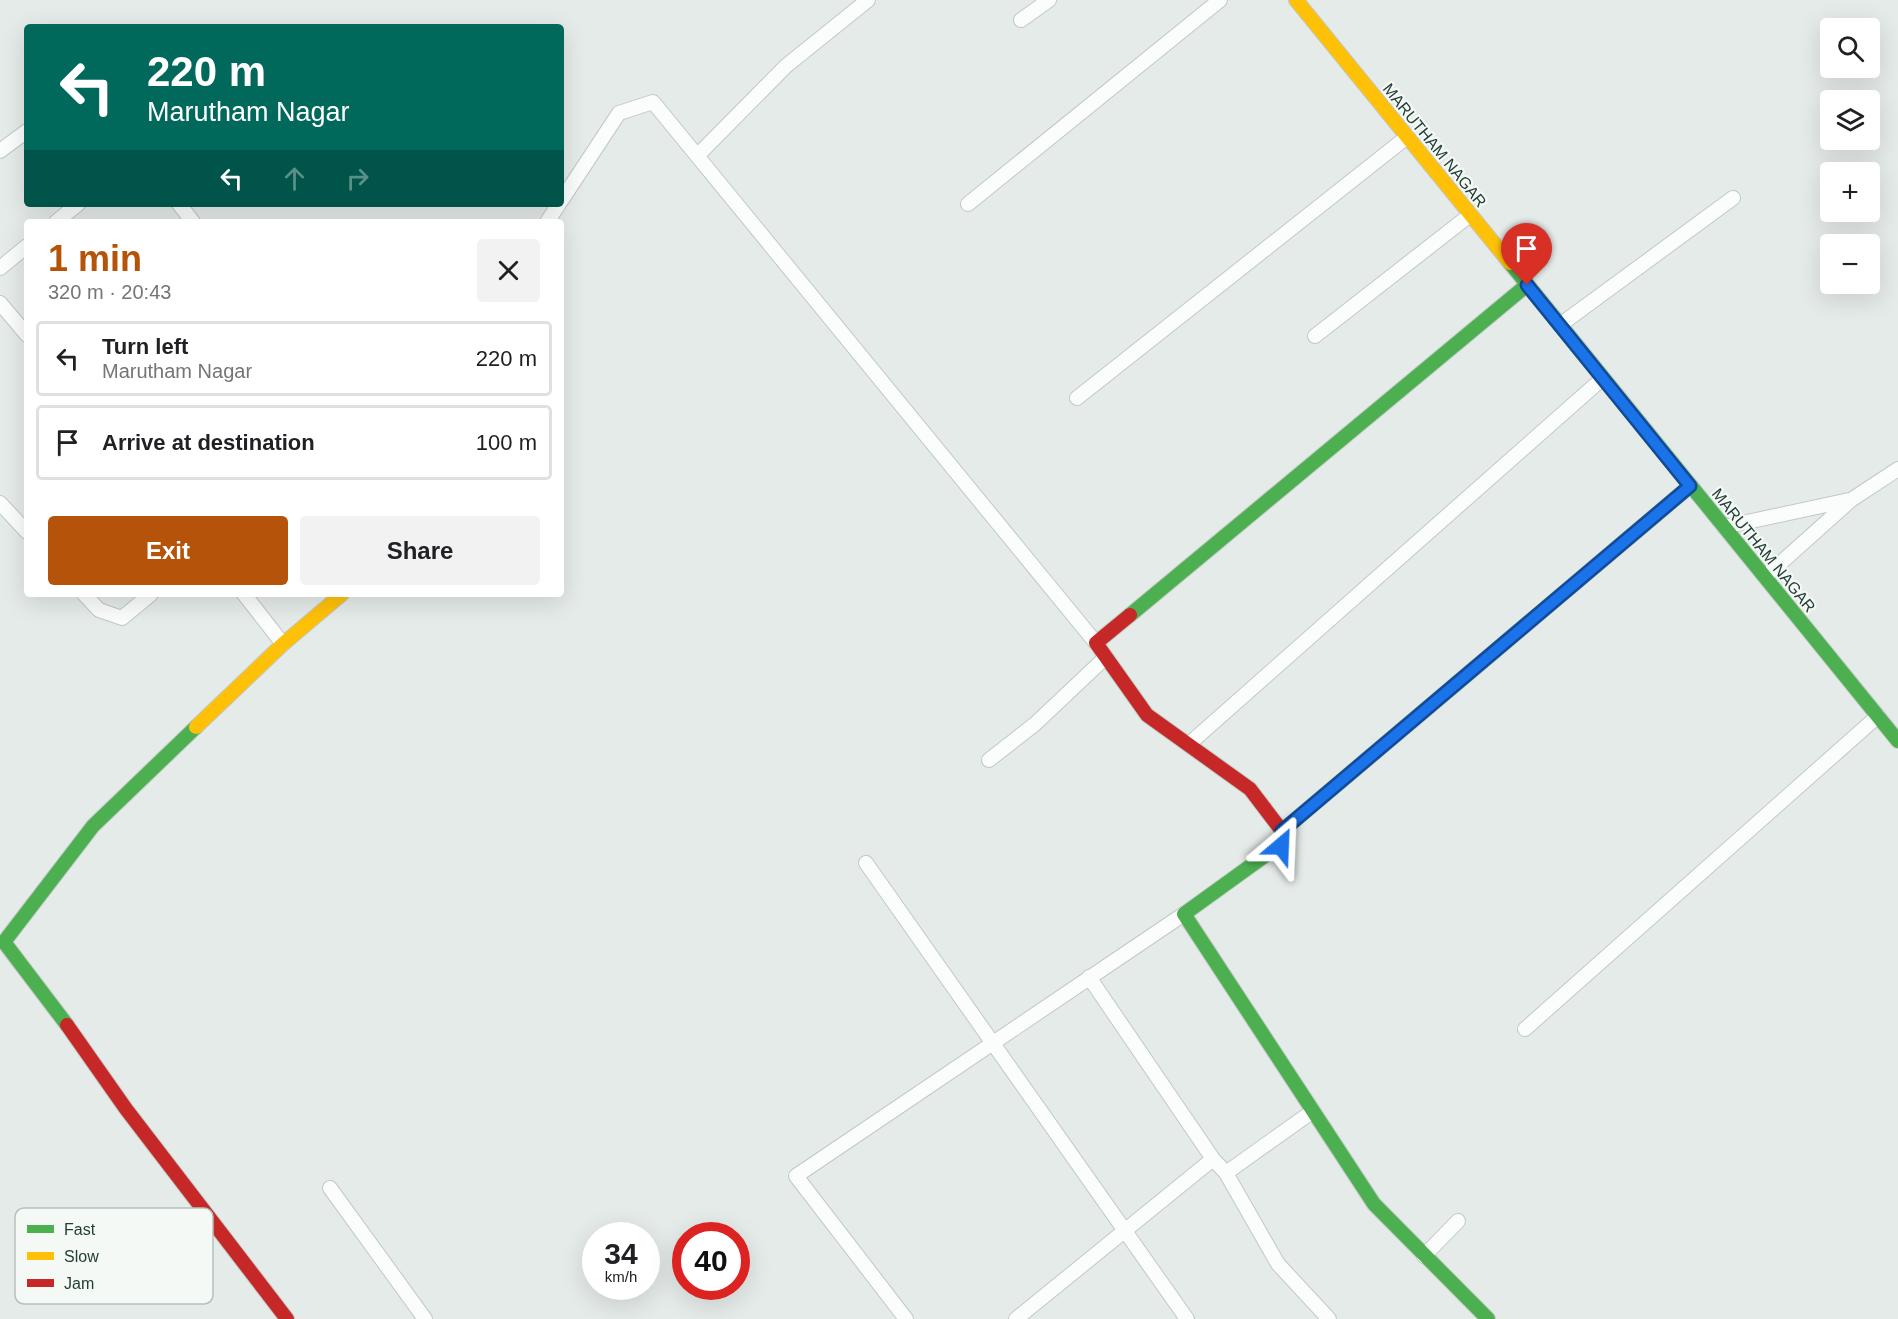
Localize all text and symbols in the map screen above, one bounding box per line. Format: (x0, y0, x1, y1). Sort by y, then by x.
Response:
map controls (1820, 18, 1880, 294)
button: search (1820, 18, 1880, 78)
icon: left (48, 48, 126, 126)
text: 220 m (147, 48, 266, 95)
street label: MARUTHAM NAGAR (1380, 80, 1490, 210)
button: layers (1820, 90, 1880, 150)
text: Marutham Nagar (147, 97, 350, 127)
icon: left (215, 162, 248, 195)
icon: ahead (278, 162, 311, 195)
icon: right (341, 162, 374, 195)
button: + (1820, 162, 1880, 222)
pin (1501, 223, 1552, 285)
icon: arrive (1510, 232, 1543, 265)
button: − (1820, 234, 1880, 294)
text: 1 min (48, 238, 142, 279)
button: close (477, 239, 540, 302)
text: 320 m · 20:43 (48, 281, 171, 303)
text: Turn left (102, 334, 188, 359)
icon: left (51, 342, 84, 375)
text: 220 m (476, 346, 537, 371)
text: Marutham Nagar (102, 360, 252, 382)
icon: arrive (51, 426, 84, 459)
text: Arrive at destination (102, 430, 315, 455)
text: 100 m (476, 430, 537, 455)
street label: MARUTHAM NAGAR (1709, 485, 1819, 615)
button: Exit (48, 516, 288, 585)
button: Share (300, 516, 540, 585)
position arrow (1249, 814, 1313, 878)
legend (15, 1208, 213, 1304)
text: Fast (64, 1221, 96, 1238)
speed limit sign: 40 (672, 1222, 750, 1300)
text: 34 (604, 1237, 638, 1270)
text: Slow (64, 1248, 99, 1265)
text: km/h (605, 1268, 637, 1285)
text: Jam (64, 1275, 94, 1292)

